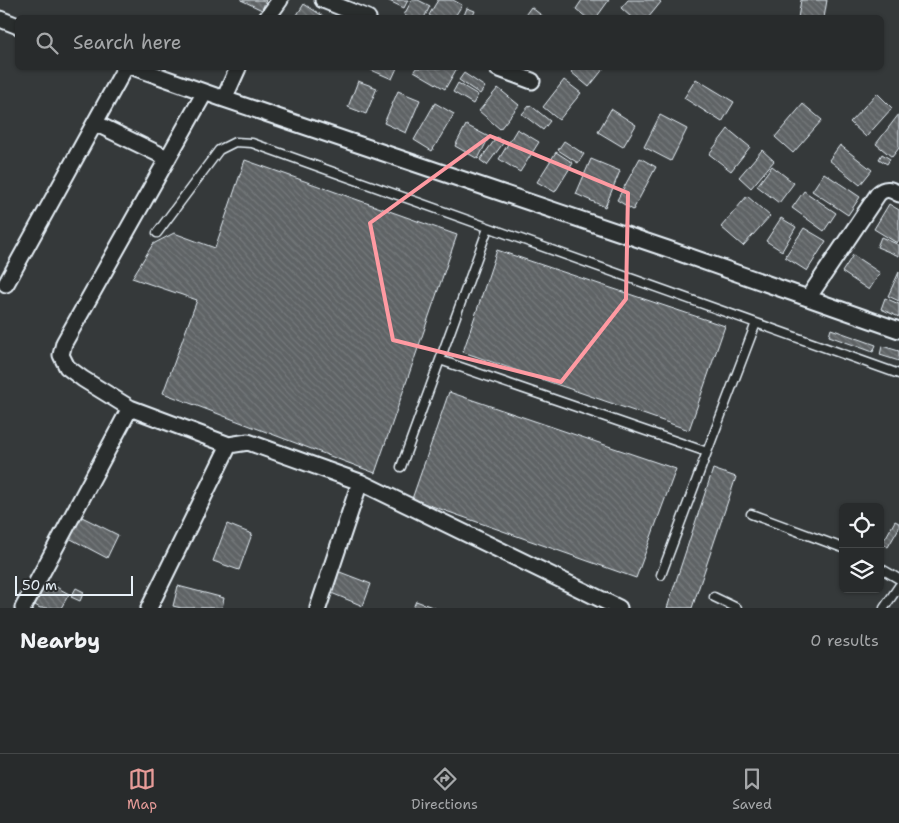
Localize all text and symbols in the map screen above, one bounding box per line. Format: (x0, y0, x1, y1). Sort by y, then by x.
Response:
search box (15, 15, 884, 70)
icon: search (33, 29, 61, 57)
text: Search here (73, 30, 182, 55)
map controls (839, 503, 884, 593)
button: locate (839, 503, 884, 548)
button: layers (839, 548, 884, 593)
scale bar (15, 573, 132, 596)
text: 50 m (22, 576, 57, 594)
text: Nearby (20, 627, 100, 655)
text: 0 results (810, 630, 879, 651)
tab: Map (127, 765, 157, 813)
tab: Directions (411, 765, 478, 813)
tab: Saved (732, 765, 772, 813)

